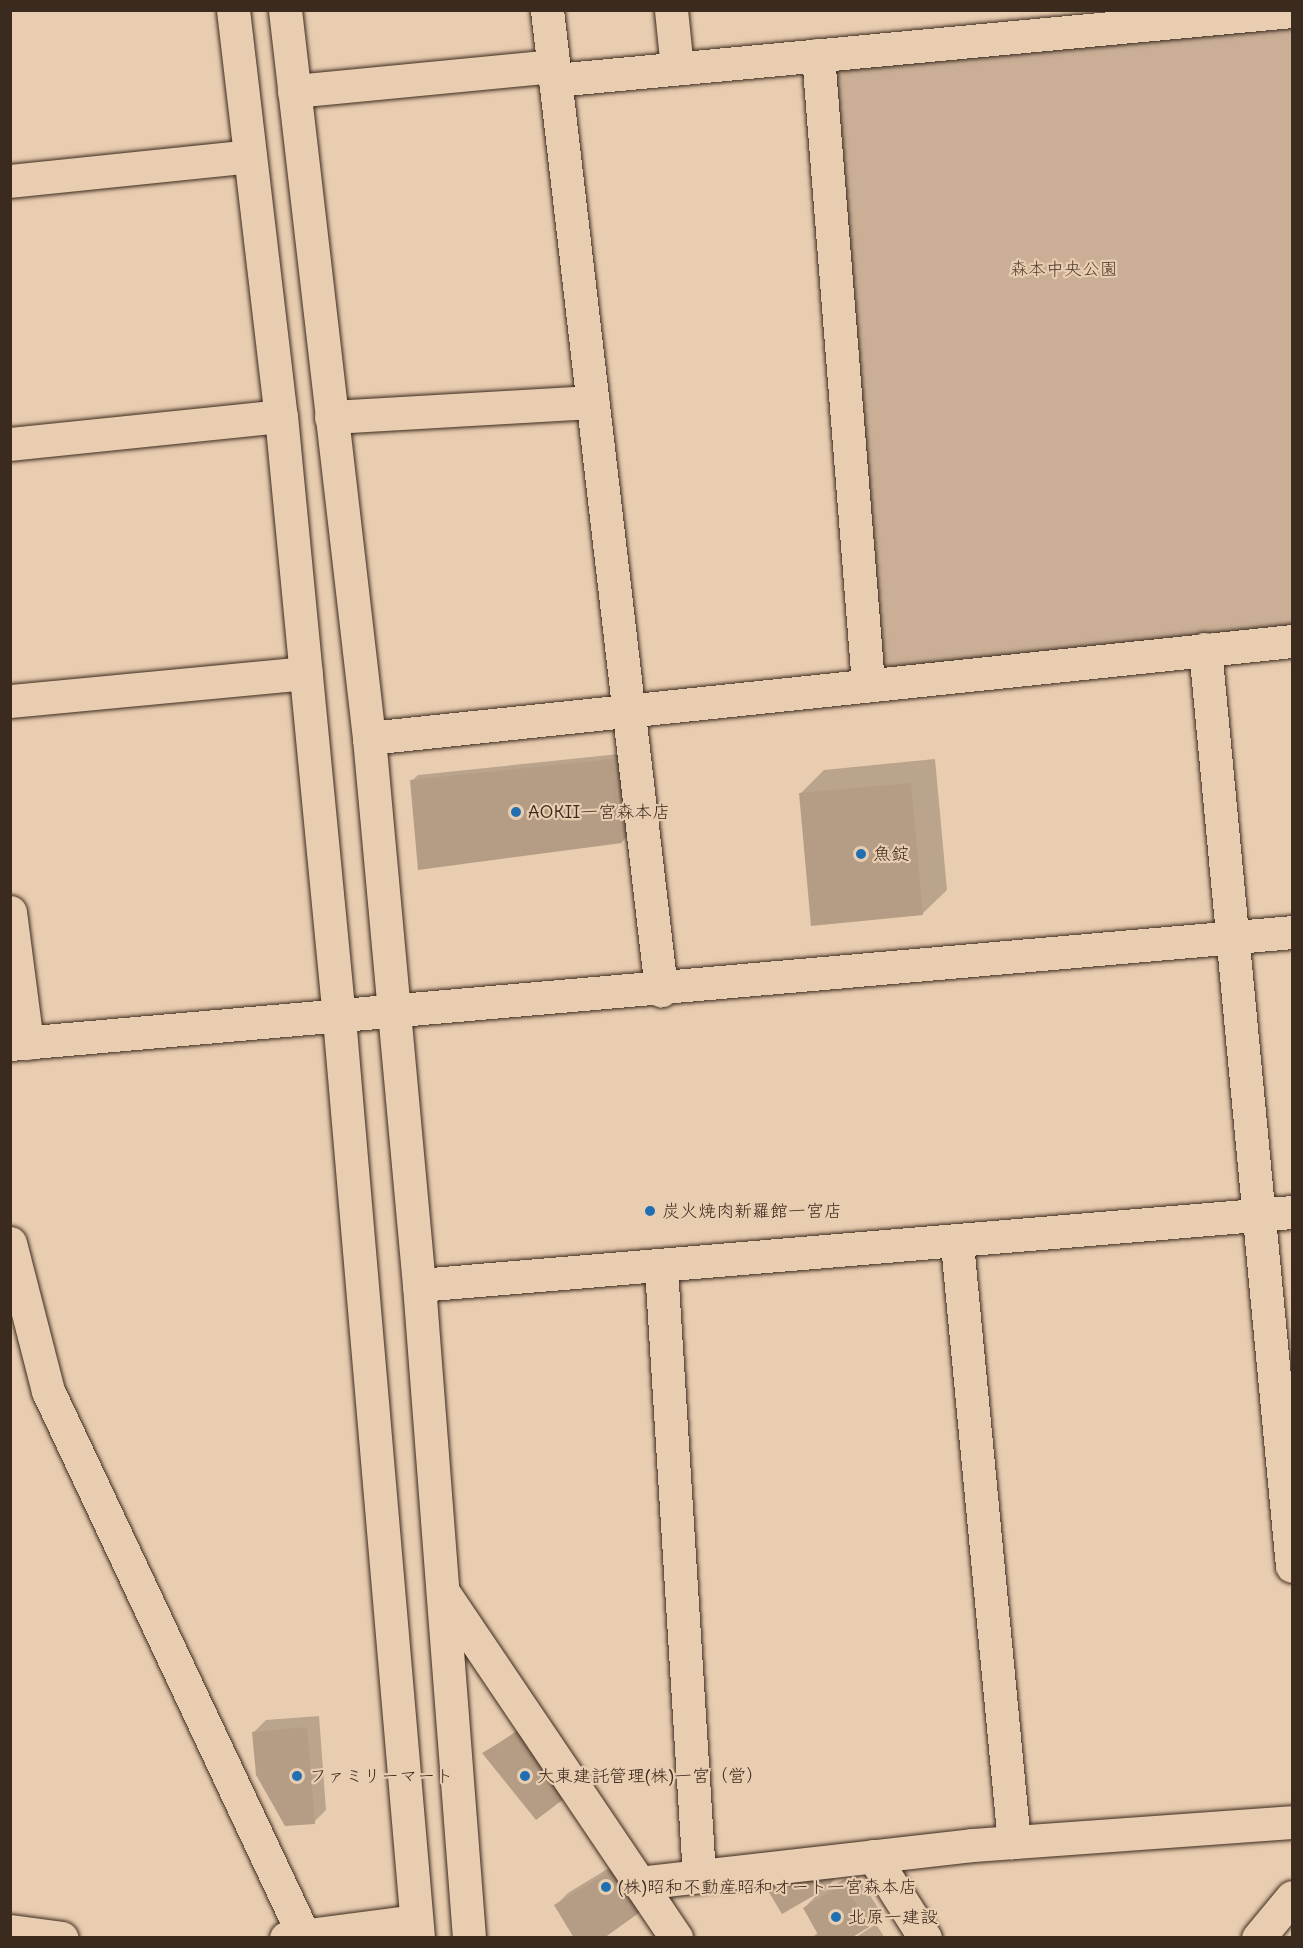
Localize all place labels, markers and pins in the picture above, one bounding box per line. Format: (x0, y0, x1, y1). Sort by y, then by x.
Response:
place label: AOKII一宮森本店 (528, 801, 670, 823)
marker: AOKII一宮森本店 (509, 805, 523, 819)
place label: 魚錠 (873, 843, 909, 865)
marker: 魚錠 (854, 847, 868, 861)
place label: 炭火焼肉新羅館一宮店 (662, 1200, 842, 1222)
marker: 炭火焼肉新羅館一宮店 (643, 1204, 657, 1218)
place label: ファミリーマート (309, 1765, 453, 1787)
place label: 大東建託管理(株)一宮（営） (537, 1765, 764, 1787)
marker: ファミリーマート (290, 1769, 304, 1783)
marker: 大東建託管理(株)一宮（営） (518, 1769, 532, 1783)
place label: (株)昭和不動産昭和オート一宮森本店 (618, 1876, 917, 1898)
marker: (株)昭和不動産昭和オート一宮森本店 (599, 1880, 613, 1894)
place label: 北原一建設 (848, 1906, 938, 1928)
marker: 北原一建設 (829, 1910, 843, 1924)

